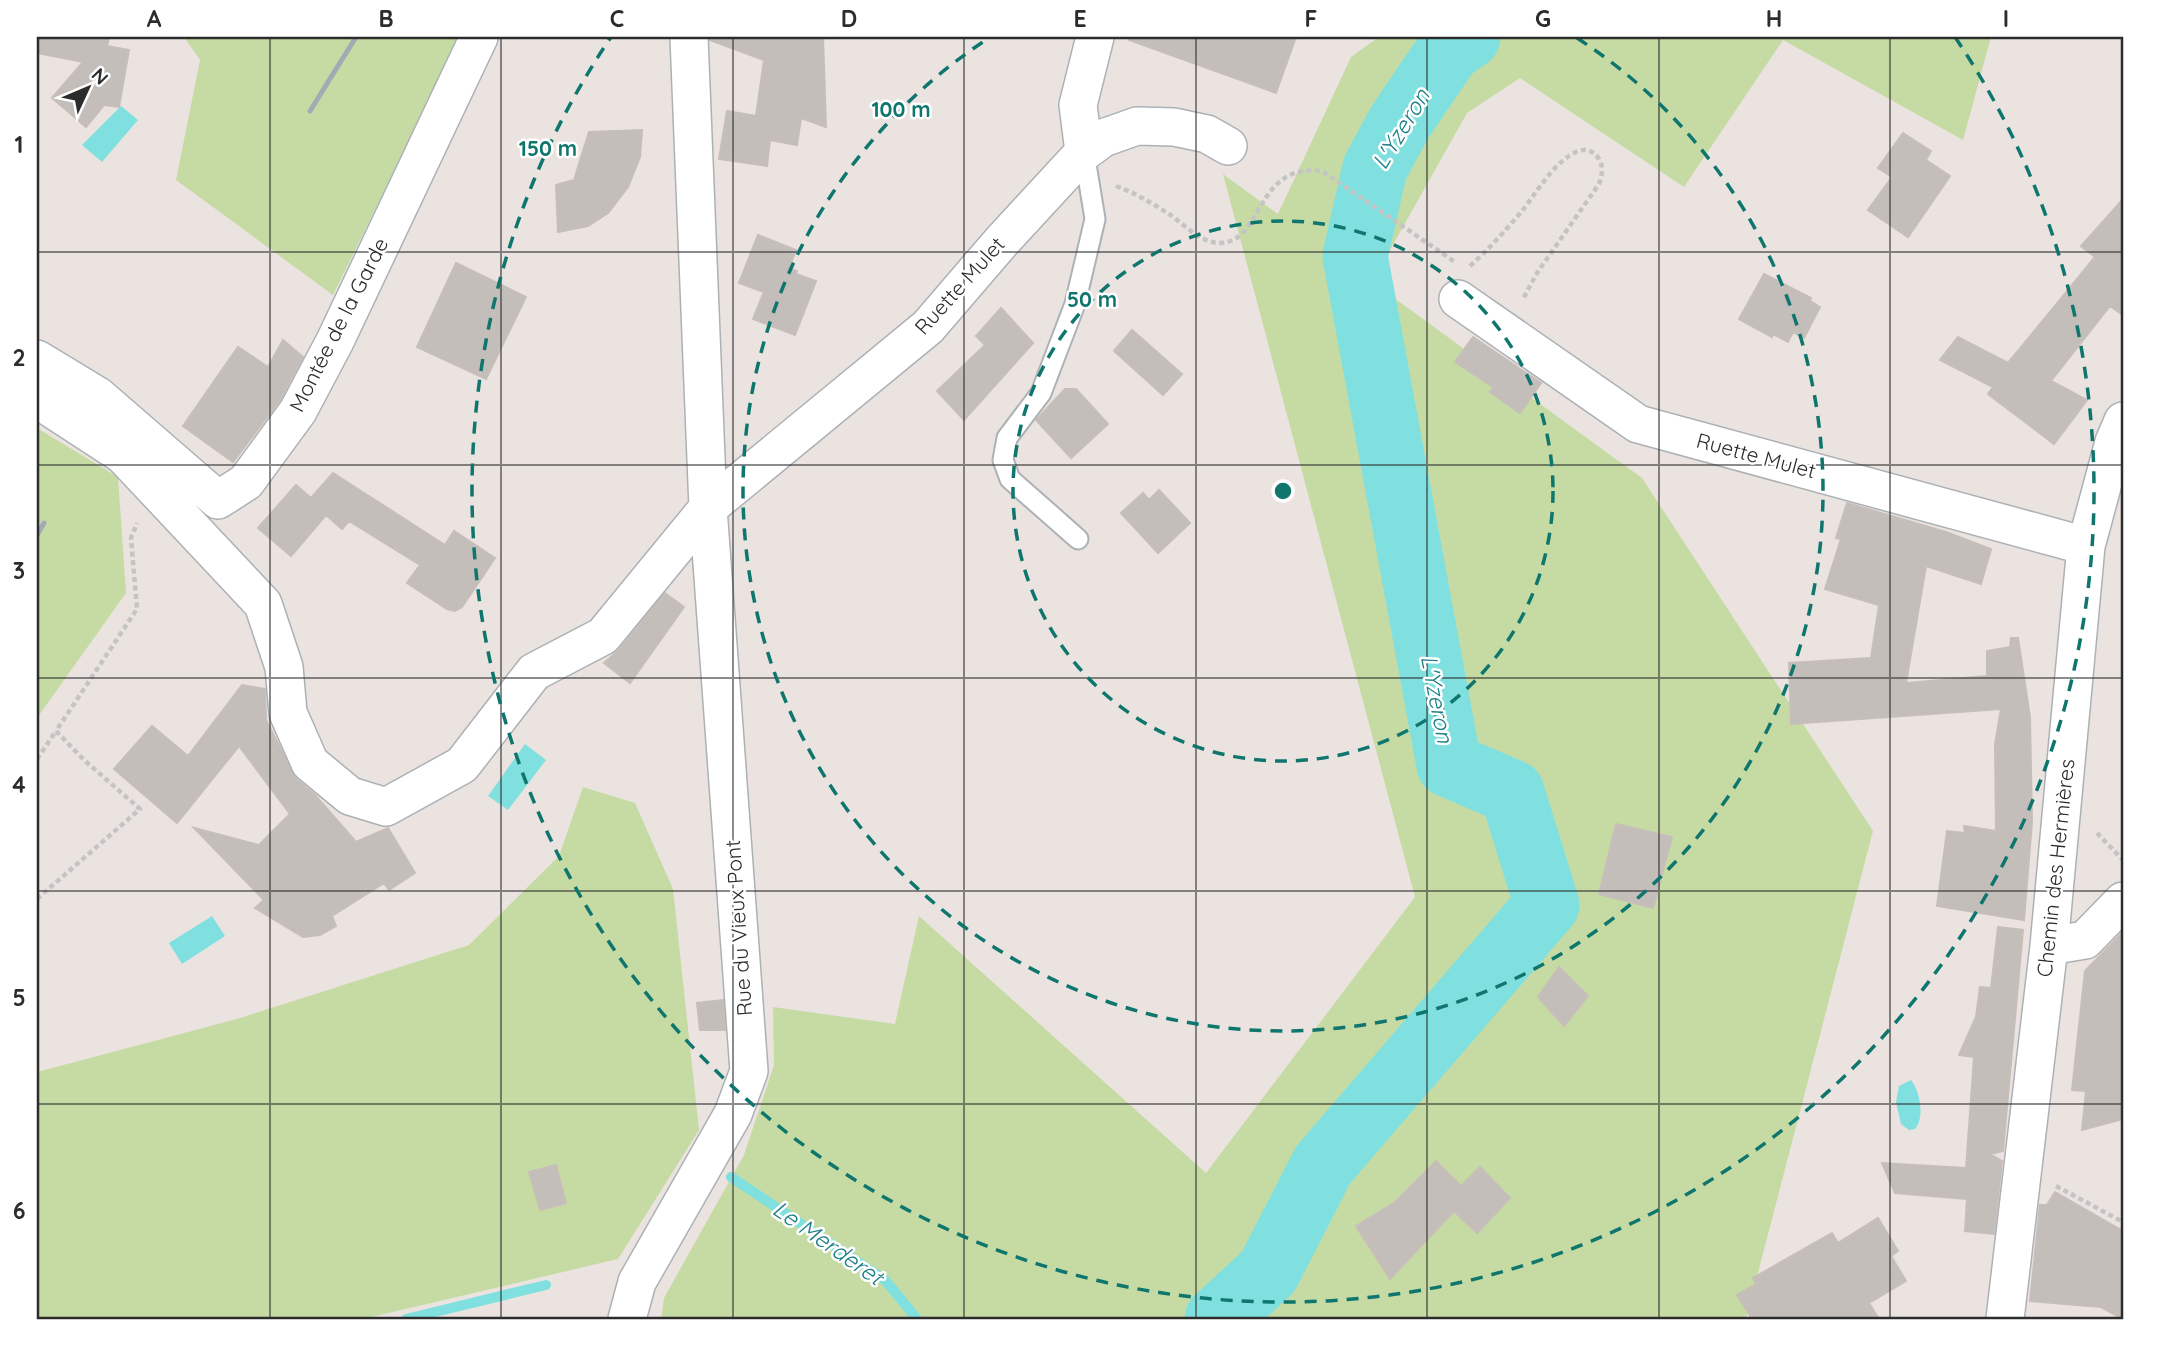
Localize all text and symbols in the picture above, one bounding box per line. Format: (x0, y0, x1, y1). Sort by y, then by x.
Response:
text: A (147, 4, 162, 33)
text: B (378, 4, 394, 33)
text: C (610, 4, 624, 33)
text: D (841, 4, 857, 33)
text: E (1073, 4, 1087, 33)
text: F (1305, 4, 1317, 33)
text: G (1535, 4, 1551, 33)
text: H (1766, 4, 1782, 33)
text: I (2003, 4, 2009, 33)
north arrow (52, 52, 122, 122)
text: N (87, 63, 114, 90)
water label: L'Yzeron (1365, 83, 1436, 174)
text: 100 m (871, 96, 931, 122)
text: 1 (15, 130, 23, 159)
text: 150 m (519, 135, 577, 161)
street label: Ruette Mulet (909, 231, 1010, 339)
street label: Montée de la Garde (283, 233, 393, 416)
text: 50 m (1067, 286, 1117, 312)
text: 2 (12, 343, 26, 372)
street label: Ruette Mulet (1694, 427, 1819, 483)
centre of rings (1271, 479, 1295, 503)
text: 3 (13, 556, 25, 585)
water label: L'Yzeron (1415, 653, 1460, 746)
street label: Chemin des Hermières (2031, 758, 2079, 978)
text: 4 (12, 770, 26, 799)
street label: Rue du Vieux Pont (719, 839, 757, 1017)
text: 5 (12, 983, 26, 1012)
water label: Le Merderet (768, 1194, 891, 1292)
text: 6 (13, 1196, 25, 1225)

